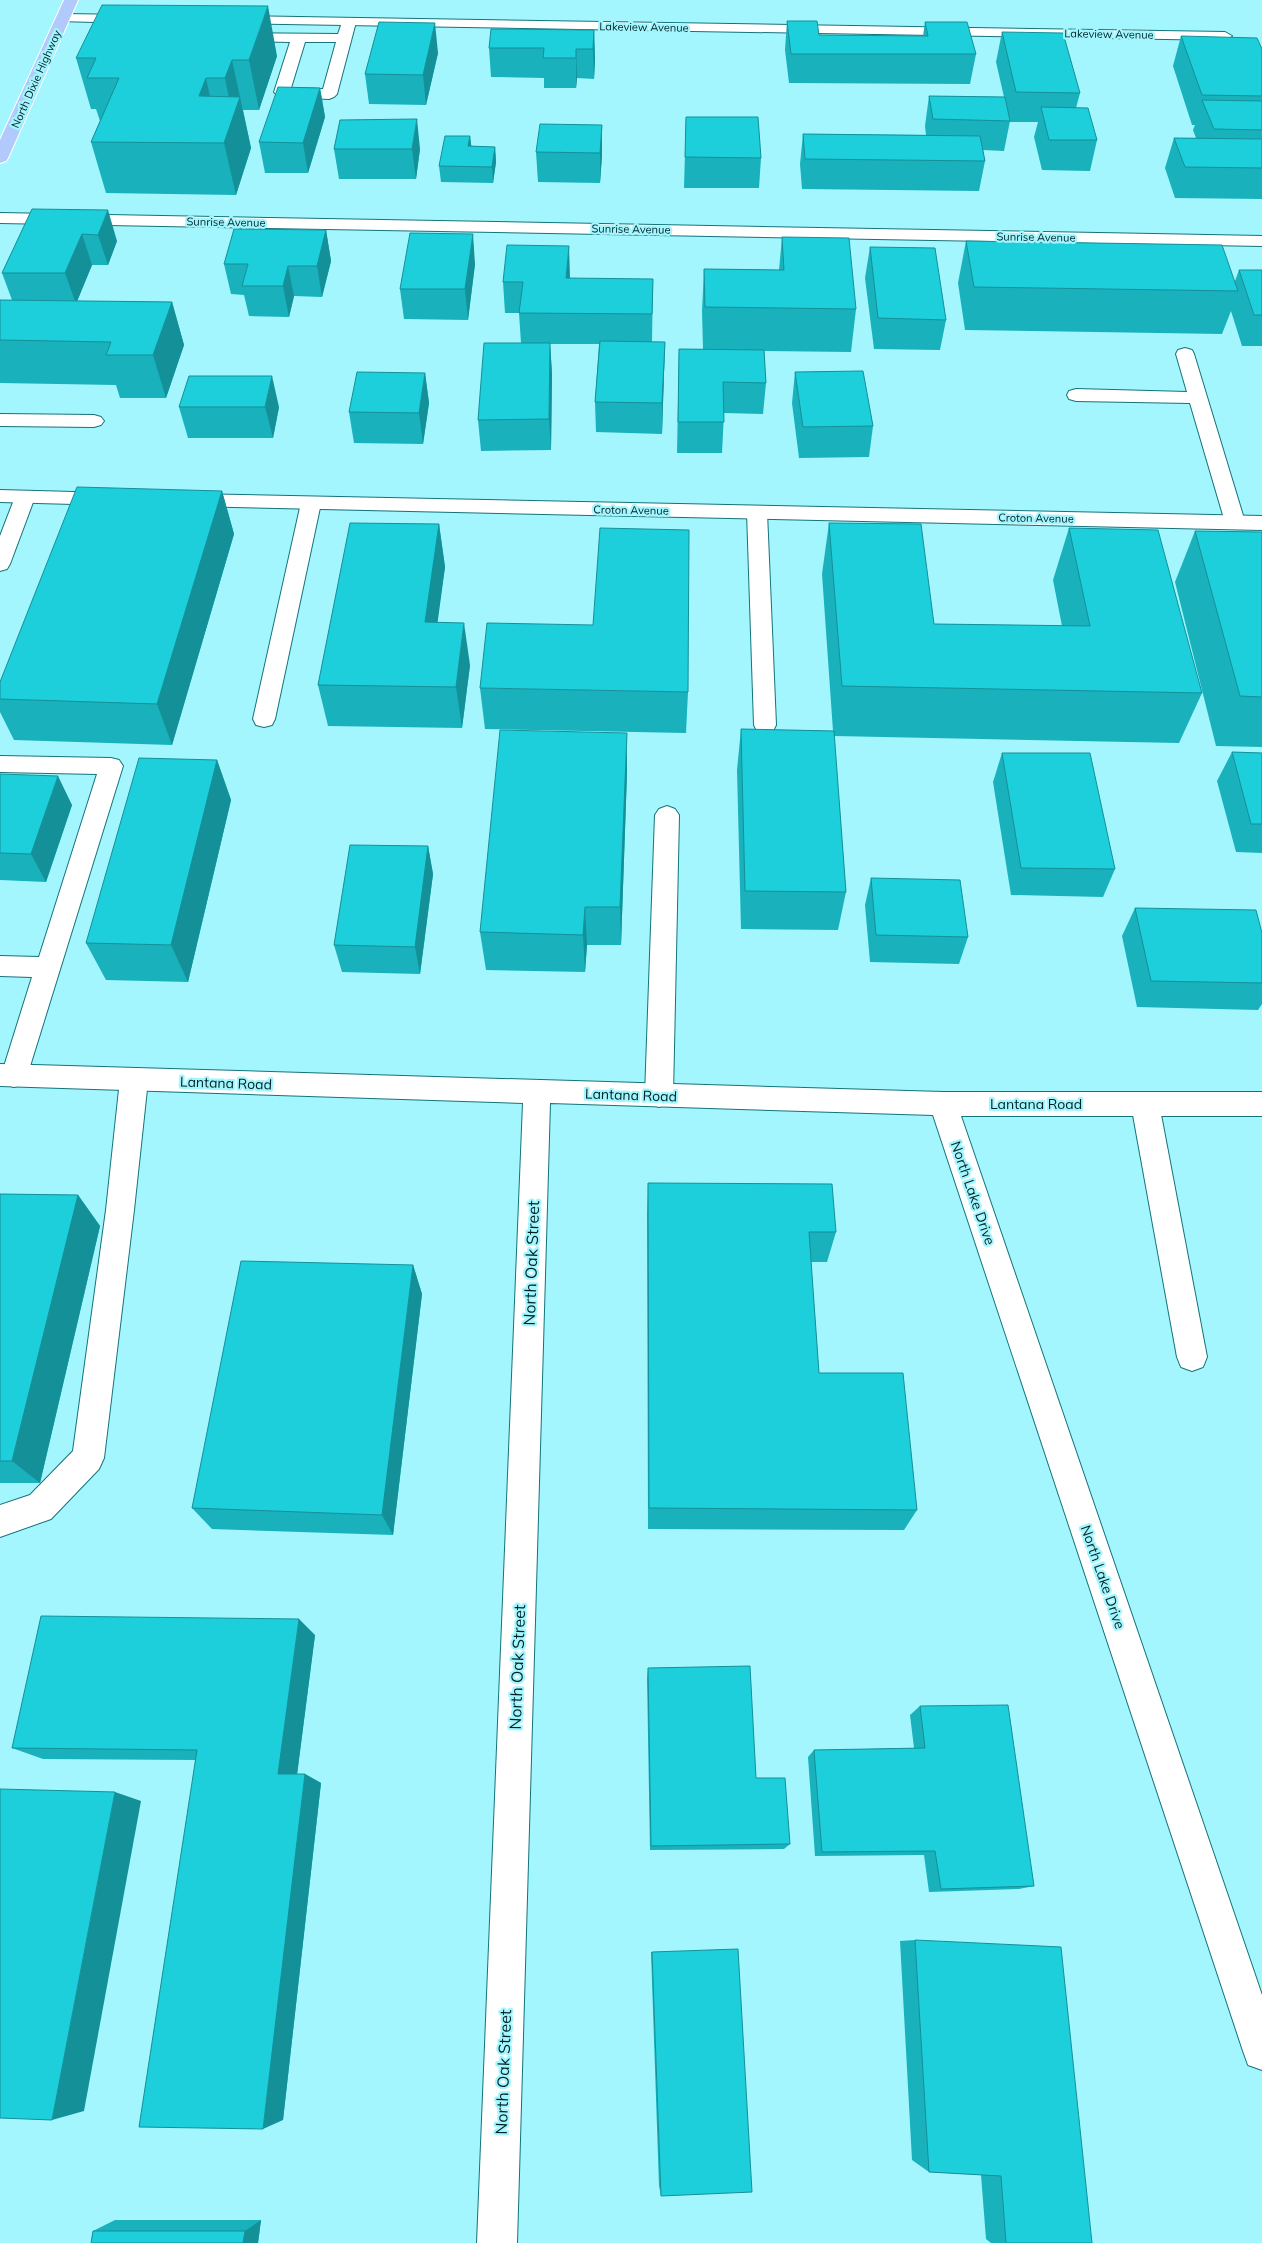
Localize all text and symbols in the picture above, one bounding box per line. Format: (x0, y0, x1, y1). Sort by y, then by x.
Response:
street label: Lakeview Avenue (599, 19, 689, 35)
street label: Lakeview Avenue (1064, 26, 1154, 42)
street label: North Dixie Highway (8, 28, 64, 130)
street label: Sunrise Avenue (186, 214, 266, 230)
street label: Sunrise Avenue (591, 221, 671, 237)
street label: Sunrise Avenue (996, 229, 1076, 245)
street label: Croton Avenue (593, 502, 669, 518)
street label: Croton Avenue (998, 510, 1074, 526)
street label: Lantana Road (180, 1072, 272, 1094)
street label: Lantana Road (585, 1084, 677, 1106)
street label: Lantana Road (990, 1095, 1082, 1113)
street label: North Lake Drive (947, 1139, 999, 1247)
street label: North Oak Street (519, 1200, 543, 1326)
street label: North Lake Drive (1077, 1523, 1129, 1631)
street label: North Oak Street (505, 1604, 529, 1730)
street label: North Oak Street (491, 2009, 515, 2135)

